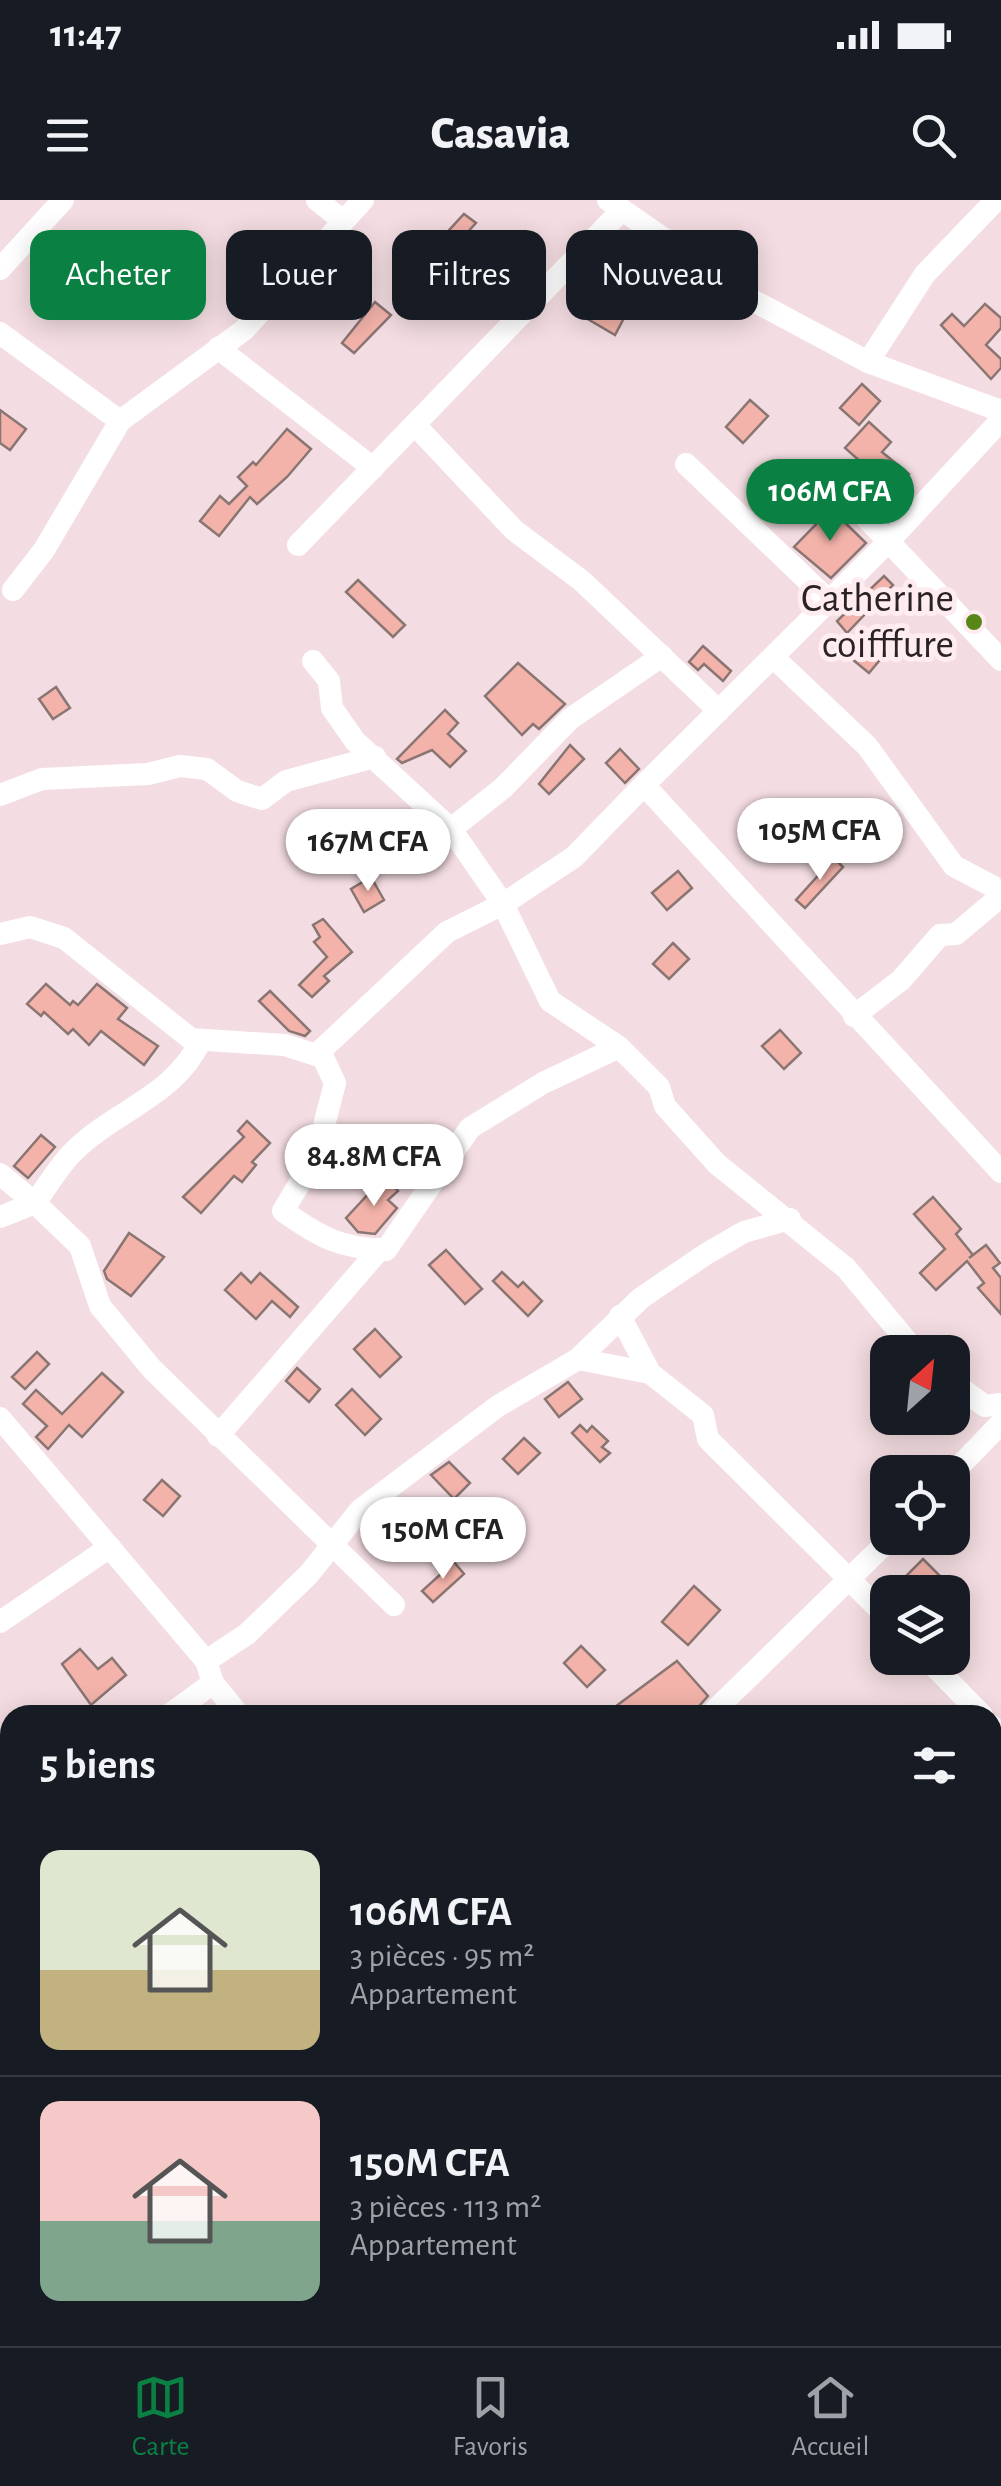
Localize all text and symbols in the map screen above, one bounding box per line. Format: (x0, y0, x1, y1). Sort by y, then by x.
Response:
text: 11:47 (50, 16, 122, 54)
icon: menu (40, 108, 95, 163)
icon: search (906, 108, 961, 163)
text: Casavia (431, 112, 570, 157)
chip: Acheter (30, 230, 206, 320)
chip: Louer (226, 230, 372, 320)
chip: Filtres (392, 230, 546, 320)
chip: Nouveau (566, 230, 758, 320)
pin: 106M CFA (727, 459, 933, 544)
text: 106M CFA (768, 475, 892, 507)
place label: Catherine coifffure (801, 579, 954, 665)
marker: Catherine coifffure (963, 611, 985, 633)
pin: 105M CFA (717, 798, 923, 883)
pin: 167M CFA (265, 809, 471, 894)
text: 105M CFA (759, 814, 881, 846)
text: 167M CFA (308, 825, 428, 857)
pin: 84.8M CFA (260, 1124, 488, 1209)
text: 84.8M CFA (307, 1140, 441, 1172)
north arrow (870, 1335, 970, 1435)
map controls (870, 1335, 970, 1675)
button: locate (870, 1455, 970, 1555)
pin: 150M CFA (340, 1497, 546, 1582)
text: 150M CFA (382, 1513, 504, 1545)
button: layers (870, 1575, 970, 1675)
icon: filters (907, 1738, 962, 1793)
text: 5 biens (40, 1744, 156, 1786)
icon: home (120, 1890, 240, 2010)
text: 106M CFA (350, 1891, 512, 1933)
text: 3 pièces · 95 m² (350, 1940, 535, 1972)
text: Appartement (350, 1978, 517, 2010)
icon: home (120, 2141, 240, 2261)
text: 150M CFA (350, 2142, 510, 2184)
text: 3 pièces · 113 m² (350, 2191, 541, 2223)
text: Appartement (350, 2229, 517, 2261)
tab: Carte (132, 2370, 189, 2464)
tab: Favoris (453, 2370, 528, 2464)
tab: Accueil (791, 2370, 869, 2464)

